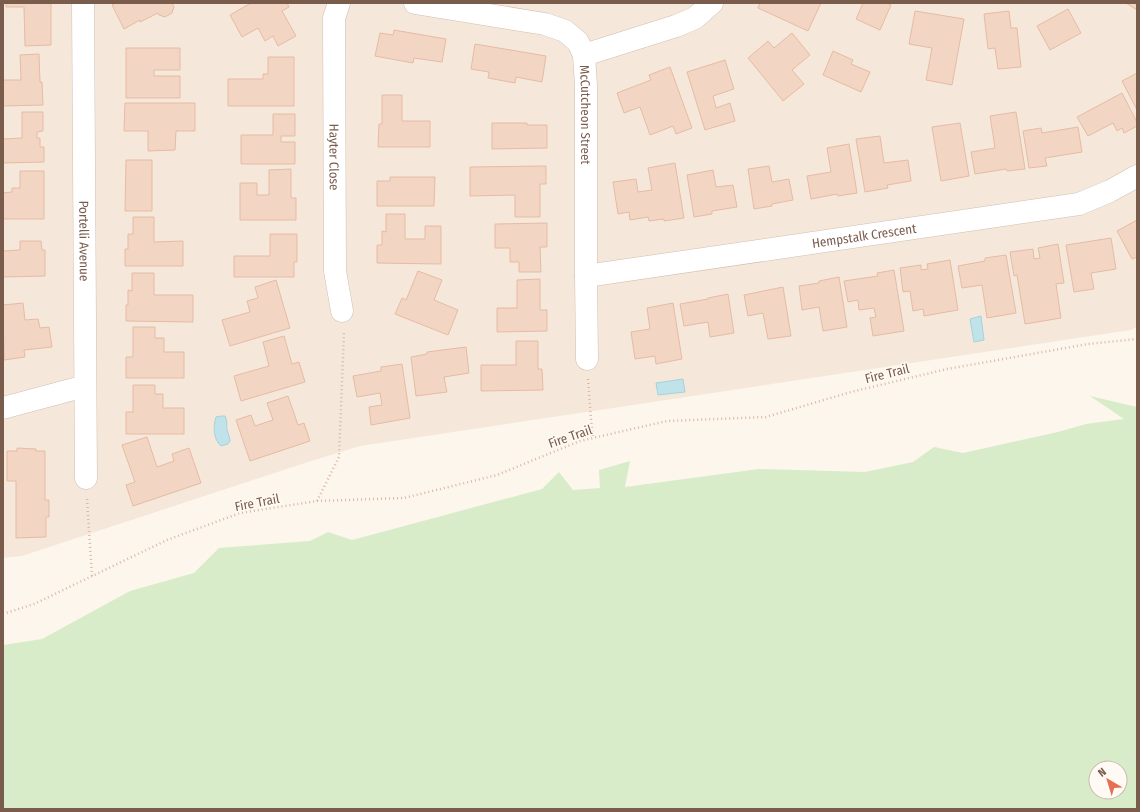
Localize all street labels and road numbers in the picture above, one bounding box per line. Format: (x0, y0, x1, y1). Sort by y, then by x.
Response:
street label: McCutcheon Street (577, 64, 593, 165)
street label: Hayter Close (326, 124, 342, 191)
street label: Portelli Avenue (76, 201, 92, 281)
street label: Hempstalk Crescent (811, 221, 918, 251)
street label: Fire Trail (863, 361, 911, 386)
street label: Fire Trail (546, 422, 594, 451)
street label: Fire Trail (234, 491, 281, 514)

